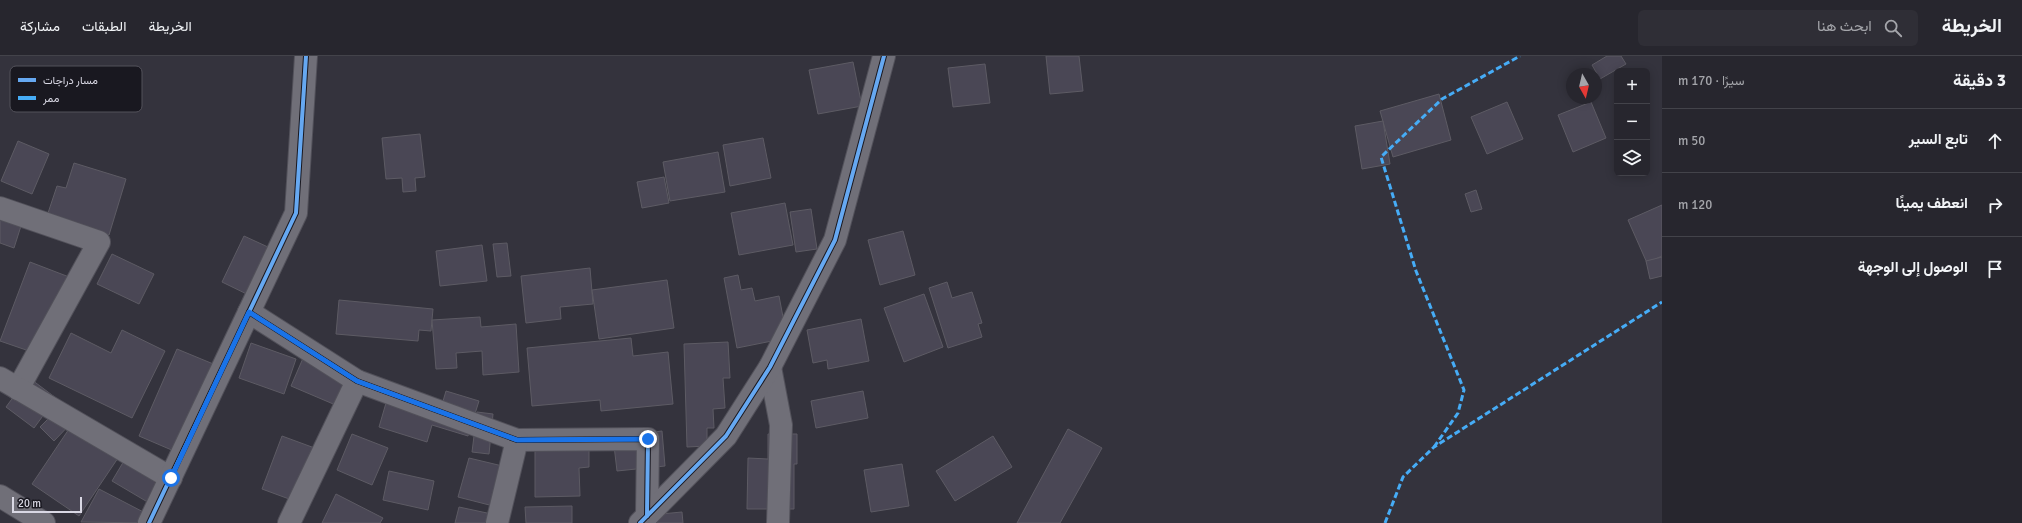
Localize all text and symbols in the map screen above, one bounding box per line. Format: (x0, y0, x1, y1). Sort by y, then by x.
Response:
search box (1638, 10, 1918, 46)
text: الخريطة (1942, 14, 2002, 38)
text: ابحث هنا (1817, 17, 1872, 35)
icon: search (1882, 17, 1904, 39)
text: مشاركة (20, 18, 60, 35)
text: الطبقات (82, 18, 126, 35)
text: الخريطة (148, 18, 192, 35)
legend (10, 66, 142, 112)
north arrow (1566, 68, 1602, 104)
map controls (1614, 68, 1650, 176)
button: + (1614, 68, 1650, 104)
text: 3 دقيقة (1953, 70, 2006, 91)
text: سيرًا · 170 m (1678, 73, 1745, 89)
text: مسار دراجات (43, 74, 98, 87)
text: ممر (42, 92, 60, 105)
button: − (1614, 104, 1650, 140)
text: تابع السير (1909, 130, 1968, 148)
icon: ahead (1984, 130, 2006, 152)
text: 50 m (1678, 133, 1705, 149)
button: layers (1614, 140, 1650, 176)
text: انعطف يمينًا (1896, 194, 1968, 212)
icon: right (1984, 194, 2006, 216)
text: 120 m (1678, 197, 1712, 213)
text: الوصول إلى الوجهة (1858, 258, 1968, 276)
icon: arrive (1984, 258, 2006, 280)
route end (639, 430, 657, 448)
route start (162, 469, 180, 487)
scale bar (12, 495, 82, 514)
text: 20 m (18, 497, 41, 510)

